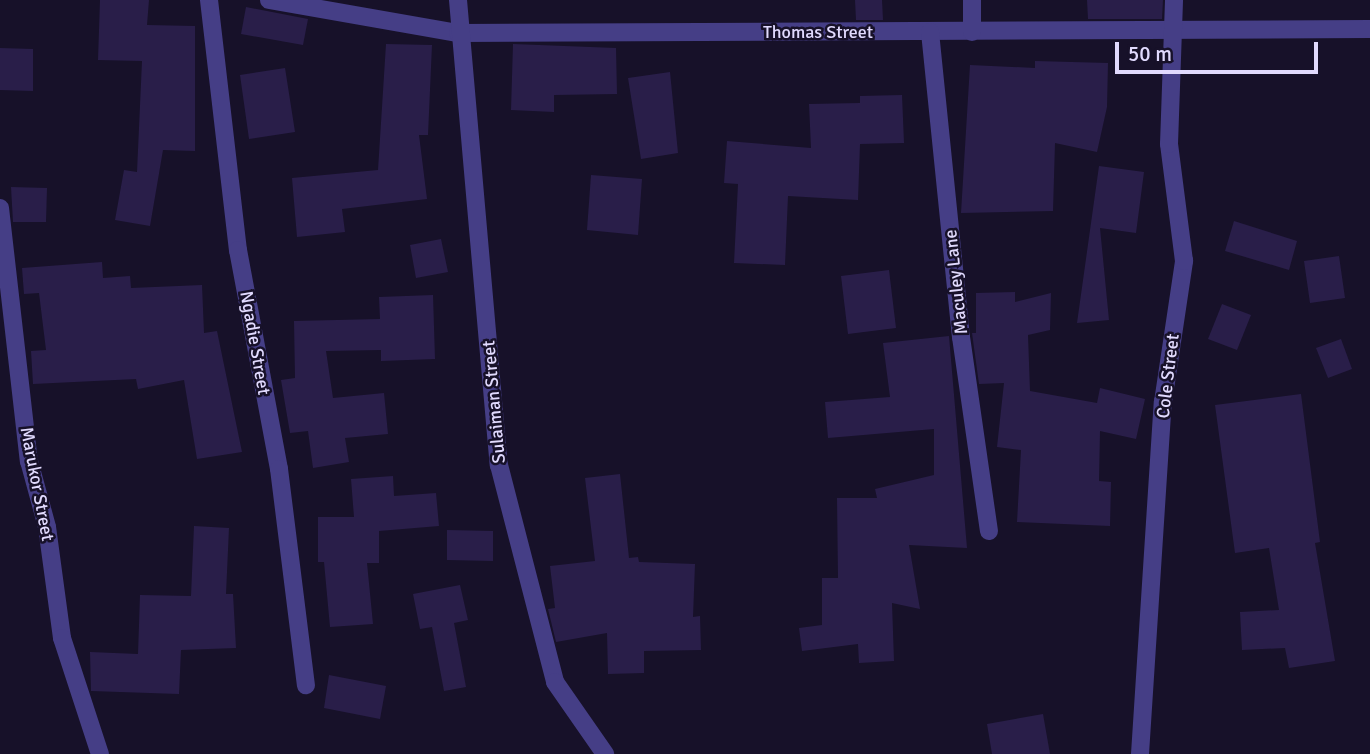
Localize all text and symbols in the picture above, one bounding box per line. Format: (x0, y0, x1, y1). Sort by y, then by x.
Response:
street label: Thomas Street (763, 21, 873, 43)
scale bar (1118, 28, 1321, 72)
text: 50 m (1128, 41, 1172, 67)
street label: Maculey Lane (940, 228, 972, 336)
street label: Ngadie Street (235, 289, 275, 397)
street label: Cole Street (1152, 332, 1184, 420)
street label: Sulaiman Street (478, 340, 510, 464)
street label: Marukor Street (15, 425, 59, 543)

